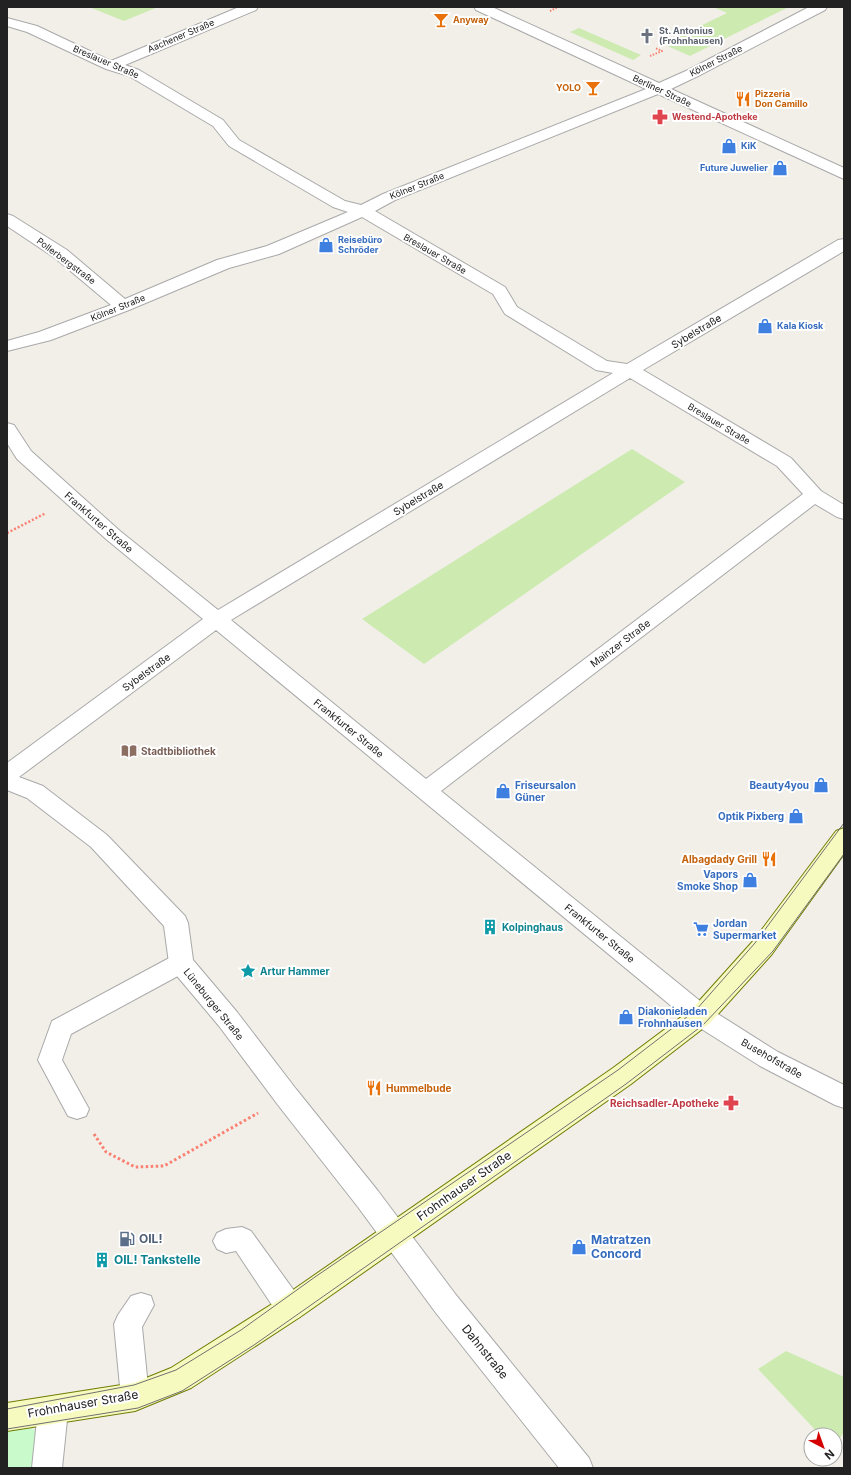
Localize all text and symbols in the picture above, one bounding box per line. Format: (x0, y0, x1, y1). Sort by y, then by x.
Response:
bar icon: Anyway (432, 11, 450, 29)
place label: Anyway (453, 14, 489, 25)
street label: Aachener Straße (146, 17, 216, 55)
place label: St. Antonius (Frohnhausen) (659, 25, 724, 46)
church icon: St. Antonius (Frohnhausen) (638, 27, 656, 45)
street label: Breslauer Straße (71, 43, 141, 80)
street label: Kölner Straße (688, 43, 744, 79)
street label: Berliner Straße (631, 72, 693, 109)
bar icon: YOLO (584, 79, 602, 97)
place label: YOLO (556, 82, 581, 93)
place label: Pizzeria Don Camillo (755, 88, 808, 109)
restaurant icon: Pizzeria Don Camillo (734, 90, 752, 108)
pharmacy icon: Westend-Apotheke (651, 108, 669, 126)
place label: Westend-Apotheke (672, 111, 758, 122)
shop icon: KiK (720, 137, 738, 155)
place label: KiK (741, 140, 757, 151)
shop icon: Future Juwelier (771, 159, 789, 177)
place label: Future Juwelier (700, 162, 768, 173)
street label: Kölner Straße (388, 170, 446, 201)
street label: Breslauer Straße (402, 231, 469, 276)
place label: Reisebüro Schröder (338, 234, 383, 255)
street label: Pollerbergstraße (35, 235, 98, 286)
shop icon: Reisebüro Schröder (317, 236, 335, 254)
street label: Kölner Straße (89, 292, 147, 323)
street label: Sybelstraße (669, 311, 723, 351)
shop icon: Kala Kiosk (756, 317, 774, 335)
place label: Kala Kiosk (777, 320, 824, 331)
street label: Breslauer Straße (686, 401, 752, 447)
street label: Sybelstraße (391, 478, 445, 518)
street label: Frankfurter Straße (62, 489, 136, 555)
street label: Mainzer Straße (588, 616, 652, 669)
street label: Sybelstraße (120, 650, 172, 693)
street label: Frankfurter Straße (312, 696, 387, 760)
library icon: Stadtbibliothek (120, 742, 138, 760)
place label: Stadtbibliothek (141, 745, 216, 757)
shop icon: Beauty4you (812, 776, 830, 794)
place label: Friseursalon Güner (515, 779, 576, 803)
place label: Beauty4you (749, 779, 809, 792)
shop icon: Friseursalon Güner (494, 782, 512, 800)
shop icon: Optik Pixberg (787, 807, 805, 825)
place label: Optik Pixberg (718, 810, 784, 823)
restaurant icon: Albagdady Grill (760, 850, 778, 868)
place label: Albagdady Grill (682, 853, 757, 866)
place label: Vapors Smoke Shop (677, 868, 738, 892)
shop icon: Vapors Smoke Shop (741, 871, 759, 889)
street label: Frankfurter Straße (563, 901, 638, 965)
place label: Jordan Supermarket (713, 917, 777, 941)
building icon: Kolpinghaus (481, 918, 499, 936)
supermarket icon: Jordan Supermarket (692, 920, 710, 938)
place label: Kolpinghaus (502, 921, 563, 934)
place icon: Artur Hammer (239, 962, 257, 980)
place label: Artur Hammer (260, 965, 330, 977)
street label: Lüneburger Straße (181, 966, 247, 1042)
place label: Diakonieladen Frohnhausen (638, 1005, 707, 1029)
shop icon: Diakonieladen Frohnhausen (617, 1008, 635, 1026)
street label: Busehofstraße (739, 1036, 805, 1080)
restaurant icon: Hummelbude (365, 1079, 383, 1097)
place label: Hummelbude (386, 1082, 451, 1094)
pharmacy icon: Reichsadler-Apotheke (722, 1094, 740, 1112)
place label: Reichsadler-Apotheke (610, 1097, 719, 1109)
street label: Frohnhauser Straße (414, 1147, 514, 1224)
fuel station icon: OIL! (118, 1230, 136, 1248)
place label: OIL! (139, 1231, 162, 1246)
place label: Matratzen Concord (591, 1232, 651, 1261)
shop icon: Matratzen Concord (570, 1238, 588, 1256)
building icon: OIL! Tankstelle (93, 1251, 111, 1269)
place label: OIL! Tankstelle (114, 1252, 201, 1267)
street label: Dahnstraße (459, 1322, 512, 1382)
street label: Frohnhauser Straße (27, 1386, 139, 1421)
north arrow (803, 1427, 843, 1467)
text: N (822, 1447, 837, 1463)

